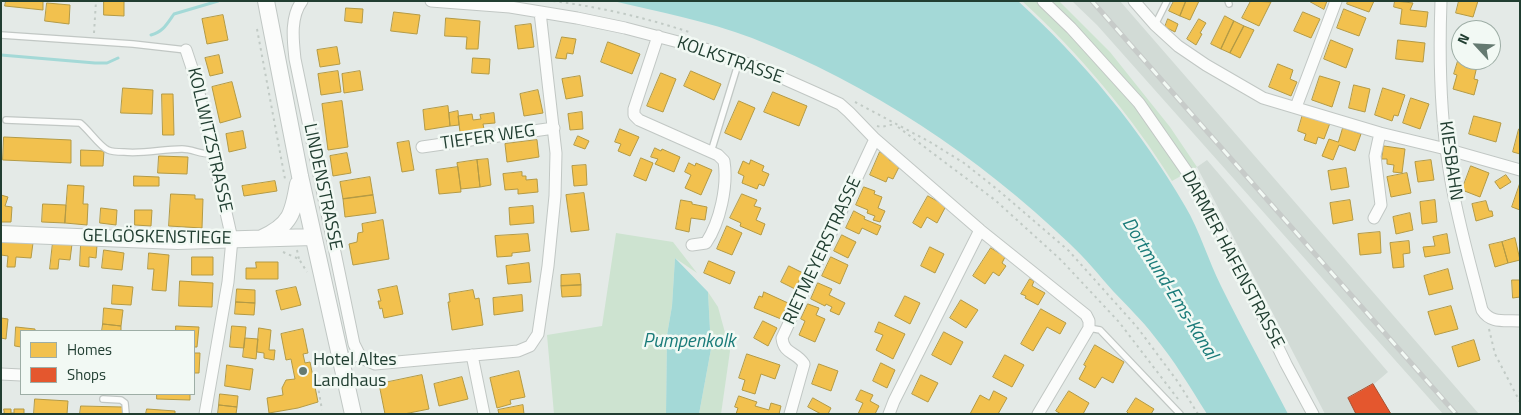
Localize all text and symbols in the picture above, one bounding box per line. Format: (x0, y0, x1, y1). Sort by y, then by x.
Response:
north arrow (1451, 20, 1501, 70)
text: N (1451, 30, 1474, 48)
street label: KOLKSTRASSE (674, 33, 786, 89)
street label: KOLLWITZSTRASSE (182, 65, 236, 215)
street label: KIESBAHN (1434, 120, 1466, 202)
street label: TIEFER WEG (439, 121, 537, 155)
street label: LINDENSTRASSE (298, 122, 346, 252)
street label: DARMER HAFENSTRASSE (1176, 168, 1288, 352)
street label: RIETMEYERSTRASSE (779, 173, 867, 329)
water label: Dortmund-Ems-Kanal (1116, 214, 1222, 364)
street label: GELGÖSKENSTIEGE (82, 226, 232, 250)
legend (20, 330, 195, 395)
water label: Pumpenkolk (643, 331, 735, 353)
text: Homes (67, 338, 112, 361)
place label: Hotel Altes Landhaus (313, 350, 397, 392)
text: Shops (67, 363, 106, 386)
marker: Hotel Altes Landhaus (297, 365, 309, 377)

